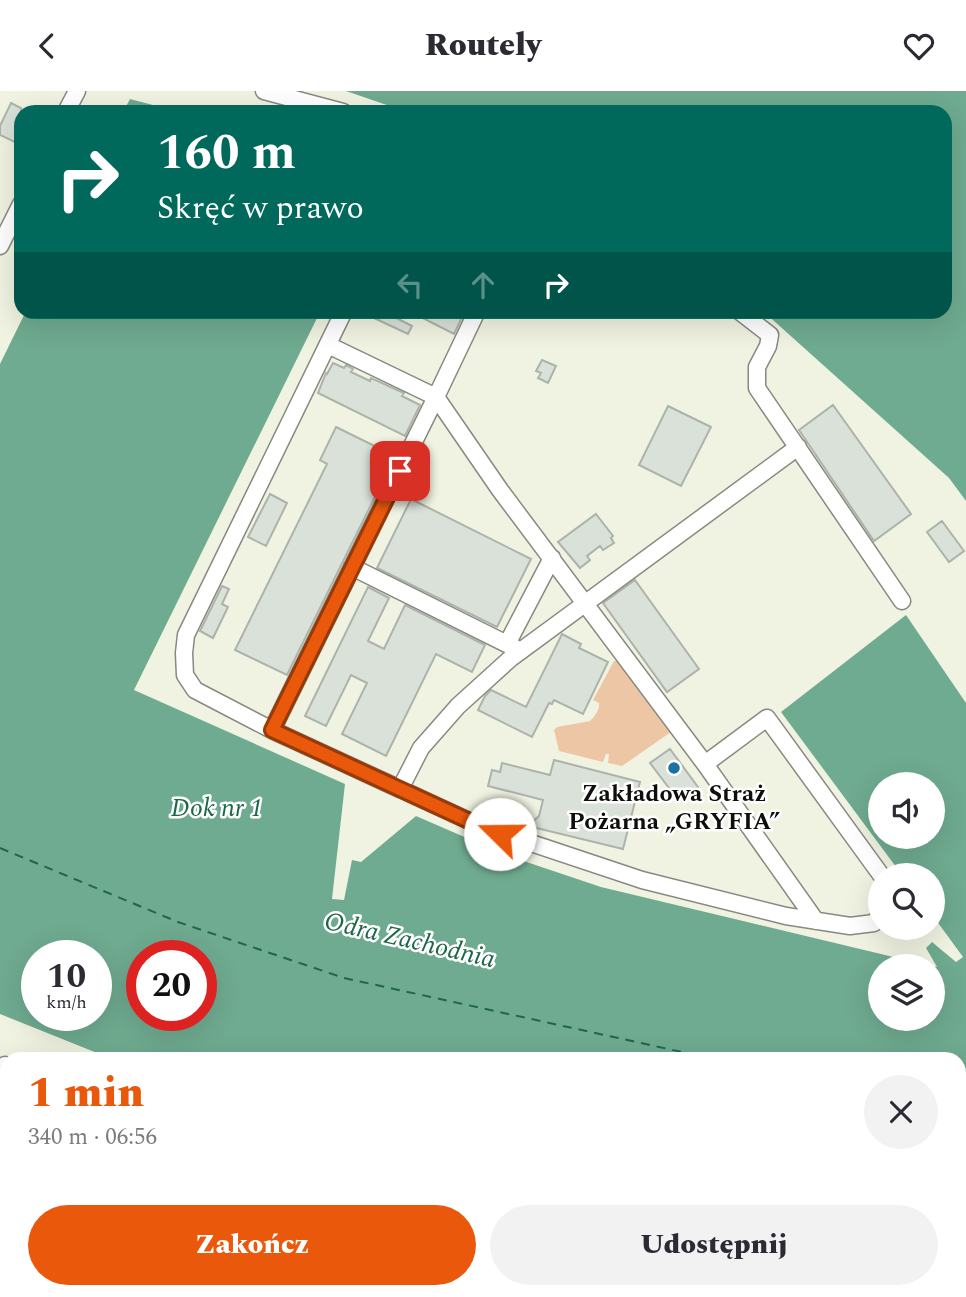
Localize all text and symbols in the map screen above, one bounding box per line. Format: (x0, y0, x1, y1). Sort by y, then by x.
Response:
text: Routely (425, 21, 541, 70)
icon: back (28, 27, 66, 65)
icon: heart (900, 27, 938, 65)
text: 160 m (157, 116, 296, 191)
icon: right (42, 133, 133, 224)
text: Skręć w prawo (157, 184, 364, 233)
icon: left (391, 266, 429, 304)
icon: ahead (464, 266, 502, 304)
icon: right (537, 266, 575, 304)
pin (370, 441, 430, 501)
icon: arrive (381, 452, 419, 490)
marker: Zakładowa Straż Pożarna „GRYFIA” (666, 760, 682, 776)
map controls (868, 772, 945, 1031)
button: sound (868, 772, 945, 849)
place label: Zakładowa Straż Pożarna „GRYFIA” (568, 776, 780, 840)
water label: Dok nr 1 (171, 788, 263, 828)
position arrow (463, 797, 537, 871)
button: search (868, 863, 945, 940)
water label: Odra Zachodnia (320, 901, 499, 979)
speed limit sign: 20 (126, 940, 217, 1031)
text: 10 (47, 950, 86, 1003)
button: layers (868, 954, 945, 1031)
text: km/h (46, 989, 87, 1016)
text: 1 min (28, 1062, 144, 1125)
button: close (864, 1075, 938, 1149)
text: 340 m · 06:56 (28, 1120, 157, 1155)
button: Zakończ (28, 1205, 476, 1285)
button: Udostępnij (490, 1205, 938, 1285)

